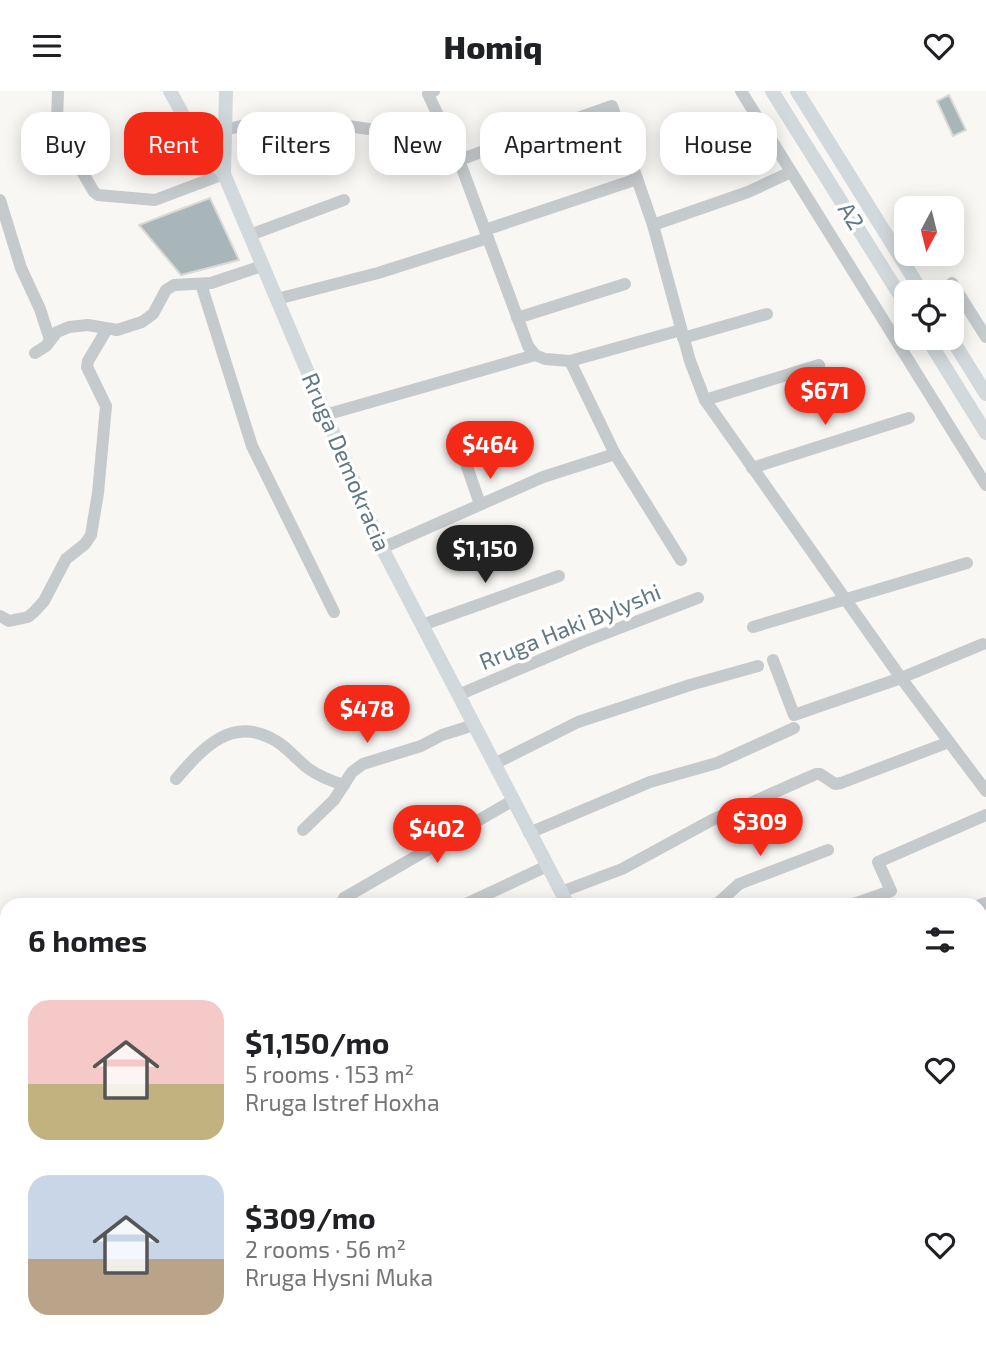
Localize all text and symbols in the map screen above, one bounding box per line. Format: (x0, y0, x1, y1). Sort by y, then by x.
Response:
icon: menu (28, 27, 66, 65)
text: Homiq (444, 27, 542, 65)
icon: heart (920, 27, 958, 65)
chip: Buy (21, 112, 110, 175)
chip: Rent (124, 112, 223, 175)
chip: Filters (237, 112, 355, 175)
chip: New (369, 112, 466, 175)
chip: Apartment (480, 112, 646, 175)
chip: House (660, 112, 777, 175)
north arrow (894, 196, 964, 266)
map controls (894, 196, 964, 350)
street label: A2 (833, 197, 871, 234)
button: locate (894, 280, 964, 350)
pin: $671 (784, 367, 866, 427)
street label: Rruga Demokracia (297, 368, 397, 555)
text: $671 (801, 376, 850, 404)
pin: $464 (449, 421, 531, 481)
text: $464 (462, 430, 518, 458)
pin: $1,150 (428, 525, 542, 585)
text: $1,150 (453, 534, 518, 562)
street label: Rruga Haki Bylyshi (475, 577, 664, 675)
pin: $478 (326, 685, 408, 745)
text: $478 (340, 694, 394, 722)
pin: $309 (719, 799, 801, 858)
pin: $402 (396, 805, 478, 865)
text: $309 (733, 807, 787, 835)
text: $402 (409, 814, 465, 842)
icon: filters (921, 921, 959, 959)
text: 6 homes (28, 922, 147, 958)
text: $1,150/mo (245, 1024, 390, 1060)
icon: home (84, 1028, 168, 1112)
icon: heart (921, 1051, 959, 1089)
text: 5 rooms · 153 m² (245, 1060, 414, 1088)
text: Rruga Istref Hoxha (245, 1088, 440, 1116)
text: $309/mo (245, 1199, 376, 1235)
icon: home (84, 1203, 168, 1287)
icon: heart (921, 1226, 959, 1264)
text: 2 rooms · 56 m² (245, 1235, 406, 1263)
text: Rruga Hysni Muka (245, 1263, 433, 1291)

